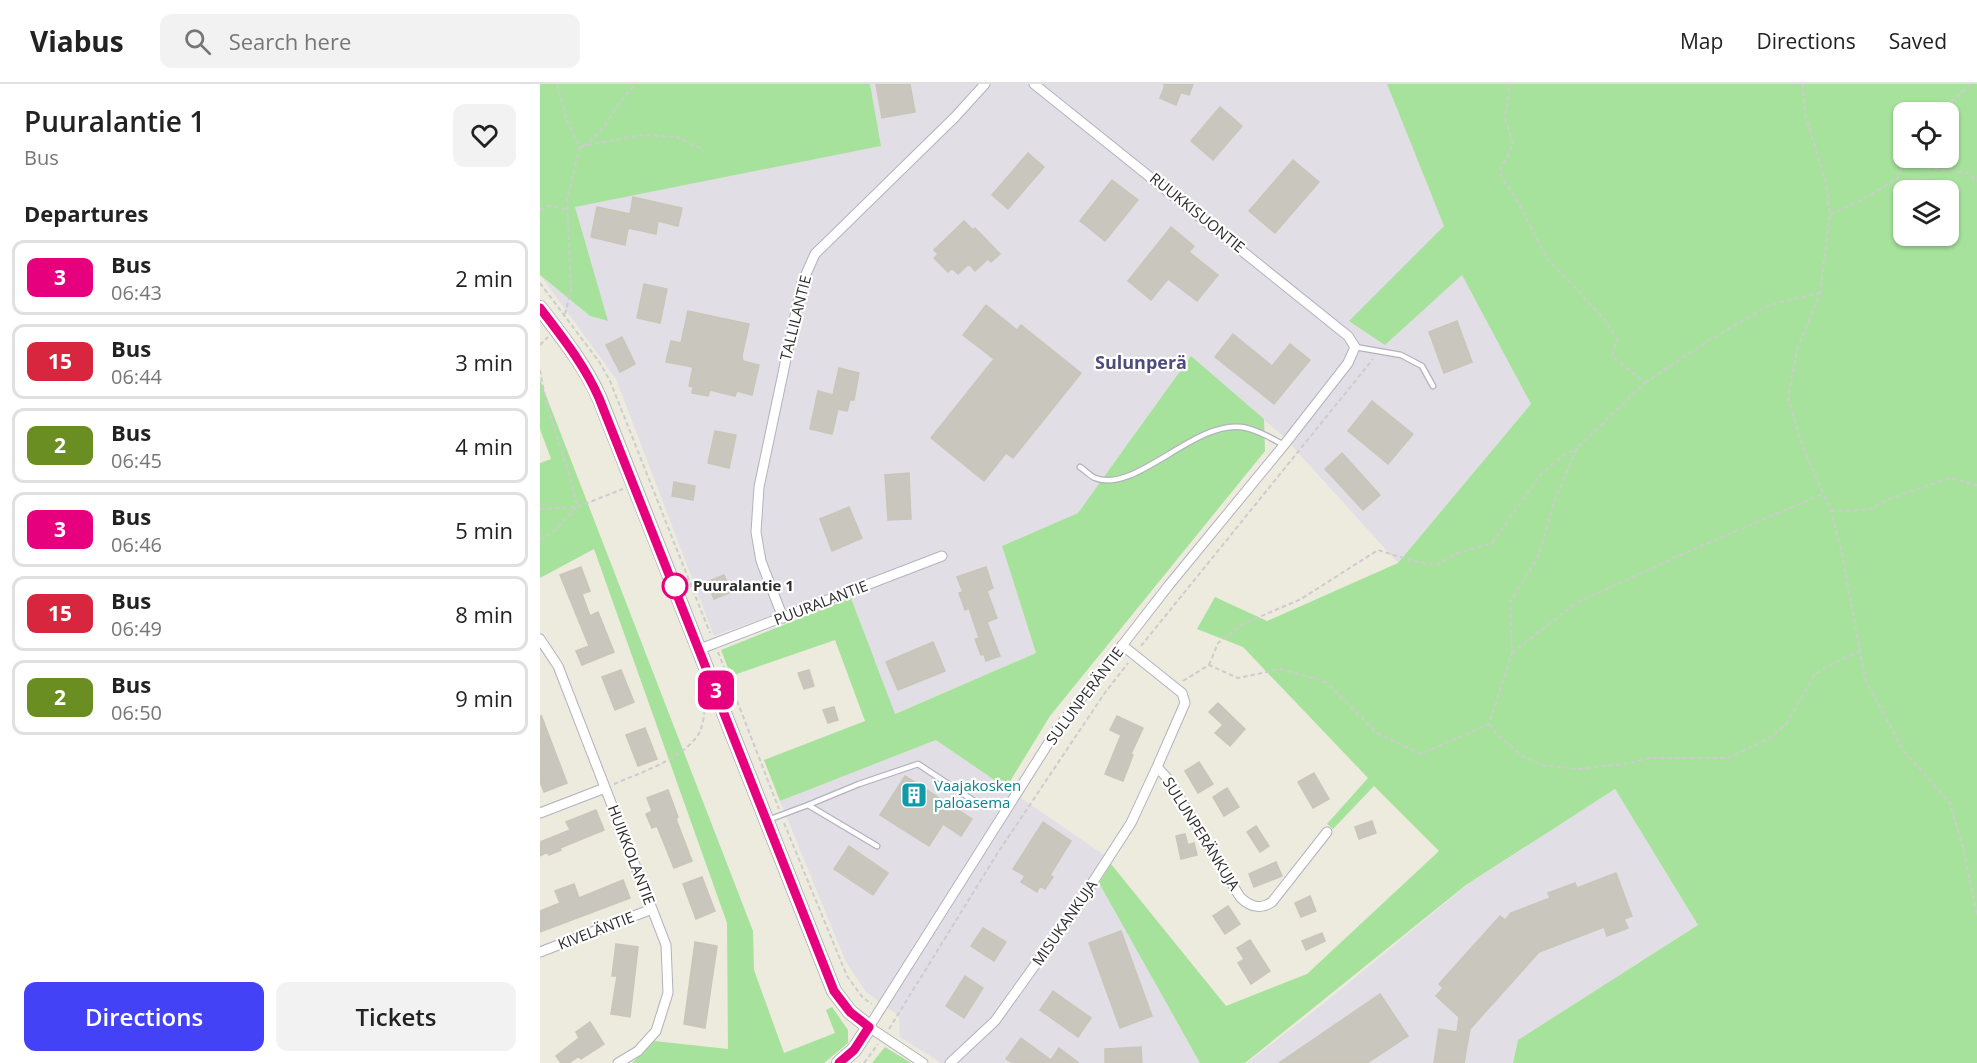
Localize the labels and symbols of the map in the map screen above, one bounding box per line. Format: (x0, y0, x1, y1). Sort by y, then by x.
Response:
street label: RUUKKISUONTIE (1146, 168, 1249, 257)
street label: TALLILANTIE (775, 273, 815, 362)
district label: Sulunperä (1095, 350, 1187, 374)
marker: Puuralantie 1 (662, 573, 688, 599)
place label: Puuralantie 1 (693, 575, 794, 595)
street label: PUURALANTIE (771, 575, 870, 629)
street label: SULUNPERÄNTIE (1041, 642, 1128, 748)
line badge: 3 (696, 670, 735, 710)
street label: SULUNPERÄNKUJA (1159, 773, 1245, 894)
place label: Vaajakosken paloasema (934, 775, 1021, 812)
building icon: Vaajakosken paloasema (899, 780, 929, 810)
street label: HUIKKOLANTIE (604, 802, 660, 908)
street label: MISUKANKUJA (1027, 875, 1101, 969)
street label: KIVELÄNTIE (555, 906, 637, 954)

